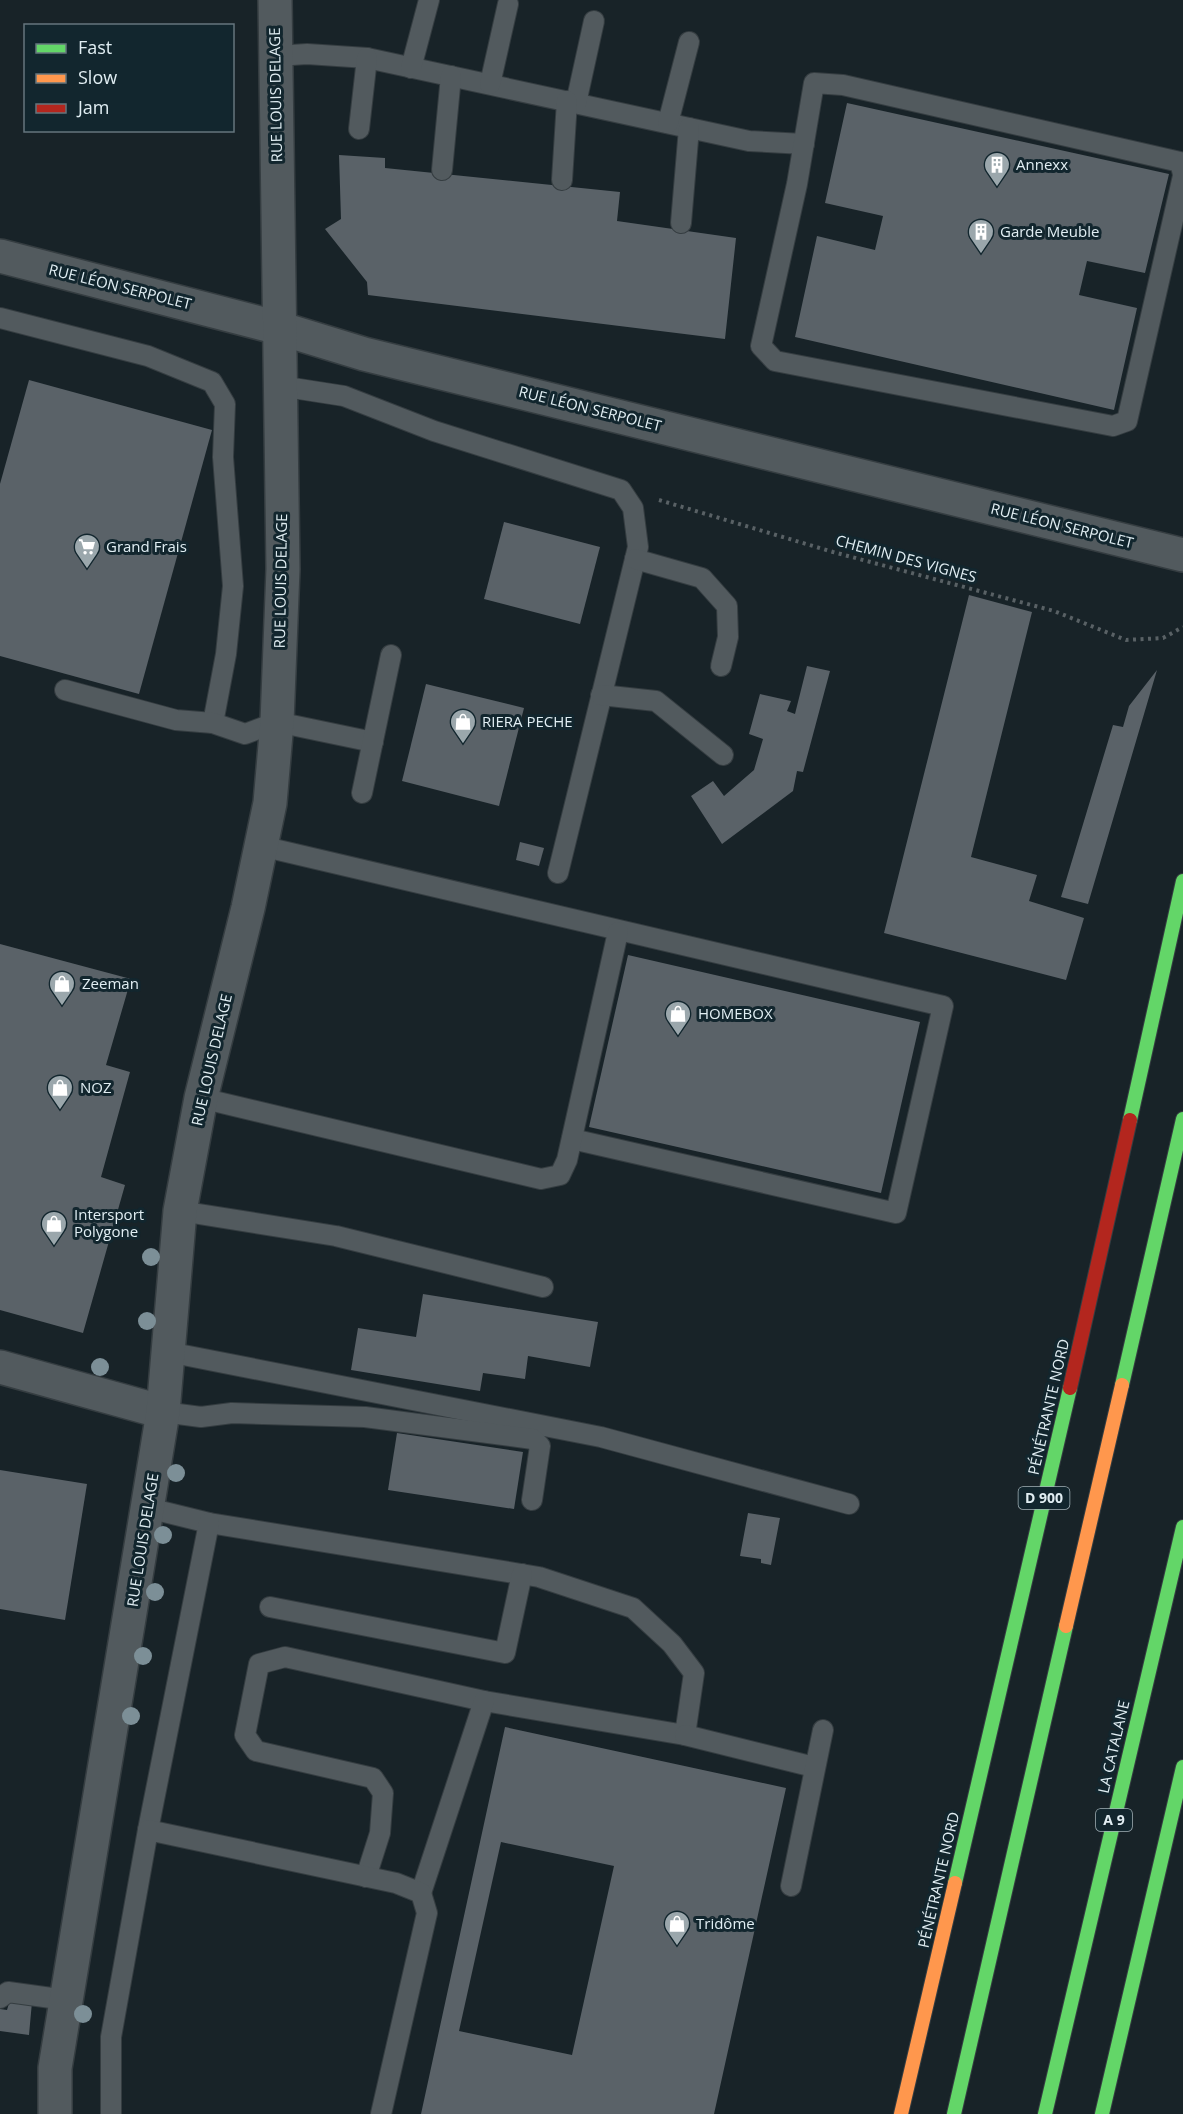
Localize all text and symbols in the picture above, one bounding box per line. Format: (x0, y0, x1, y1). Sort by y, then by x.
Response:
legend (24, 24, 234, 132)
street label: RUE LOUIS DELAGE (264, 27, 286, 163)
text: Fast (78, 35, 112, 59)
text: Slow (78, 65, 117, 89)
text: Jam (76, 95, 110, 119)
building icon: Annexx (982, 150, 1012, 188)
place label: Annexx (1016, 154, 1068, 174)
building icon: Garde Meuble (966, 217, 996, 255)
place label: Garde Meuble (1000, 221, 1099, 241)
street label: RUE LÉON SERPOLET (47, 259, 194, 314)
street label: RUE LÉON SERPOLET (517, 381, 664, 436)
street label: RUE LÉON SERPOLET (989, 498, 1136, 553)
street label: RUE LOUIS DELAGE (269, 513, 291, 649)
street label: CHEMIN DES VIGNES (834, 530, 979, 586)
supermarket icon: Grand Frais (72, 532, 102, 570)
place label: Grand Frais (106, 536, 187, 556)
shop icon: RIERA PECHE (448, 707, 478, 745)
place label: RIERA PECHE (482, 711, 573, 731)
shop icon: Zeeman (47, 969, 77, 1007)
place label: Zeeman (82, 973, 139, 993)
street label: RUE LOUIS DELAGE (186, 992, 236, 1128)
shop icon: HOMEBOX (663, 999, 693, 1037)
place label: HOMEBOX (698, 1003, 773, 1023)
shop icon: NOZ (45, 1073, 75, 1111)
place label: NOZ (80, 1077, 112, 1097)
place label: Intersport Polygone (74, 1204, 144, 1241)
shop icon: Intersport Polygone (39, 1209, 69, 1247)
street label: PÉNÉTRANTE NORD (1023, 1337, 1073, 1477)
street label: RUE LOUIS DELAGE (122, 1472, 162, 1608)
road number: D 900 (1018, 1487, 1070, 1509)
street label: LA CATALANE (1093, 1698, 1133, 1795)
road number: A 9 (1096, 1809, 1132, 1831)
street label: PÉNÉTRANTE NORD (913, 1810, 963, 1950)
shop icon: Tridôme (662, 1909, 692, 1947)
place label: Tridôme (696, 1913, 755, 1933)

